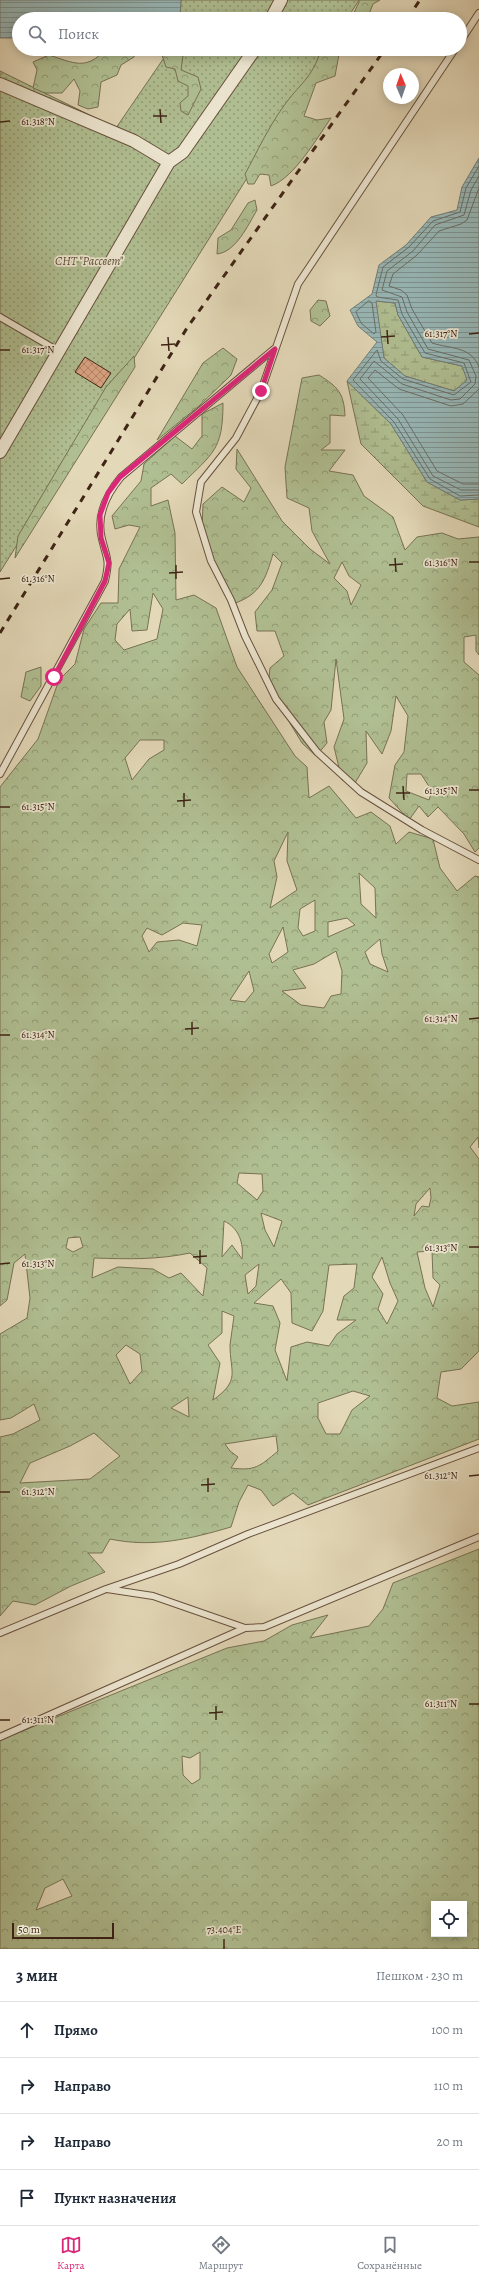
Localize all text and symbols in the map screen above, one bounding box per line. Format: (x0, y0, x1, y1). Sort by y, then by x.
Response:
search box (12, 12, 467, 56)
icon: search (26, 23, 48, 45)
text: Поиск (58, 24, 99, 44)
north arrow (383, 68, 419, 104)
text: 61.318°N (21, 115, 55, 128)
park label: СНТ "Рассвет" (55, 253, 123, 269)
text: 61.317°N (424, 327, 458, 340)
text: 61.317°N (21, 343, 55, 356)
route end (252, 382, 270, 400)
text: 61.316°N (424, 556, 458, 569)
text: 61.316°N (21, 572, 55, 585)
route start (45, 668, 63, 686)
text: 61.315°N (424, 784, 458, 797)
text: 61.315°N (21, 800, 55, 813)
text: 61.314°N (424, 1012, 458, 1025)
text: 61.314°N (21, 1028, 55, 1041)
text: 61.313°N (424, 1241, 458, 1254)
text: 61.313°N (21, 1257, 55, 1270)
text: 61.312°N (424, 1469, 458, 1482)
text: 61.312°N (21, 1485, 55, 1498)
text: 61.311°N (425, 1697, 457, 1710)
text: 61.311°N (22, 1713, 54, 1726)
map controls (431, 1901, 467, 1937)
button: locate (431, 1901, 467, 1937)
scale bar (12, 1921, 114, 1940)
text: 50 m (18, 1922, 40, 1937)
text: 73.404°E (207, 1923, 241, 1936)
text: 3 мин (16, 1964, 58, 1987)
text: Пешком · 230 m (376, 1967, 463, 1984)
icon: ahead (16, 2019, 38, 2041)
text: Прямо (54, 2020, 98, 2040)
text: 100 m (431, 2021, 463, 2038)
icon: right (16, 2075, 38, 2097)
text: Направо (54, 2076, 111, 2096)
text: 110 m (434, 2077, 463, 2094)
icon: right (16, 2131, 38, 2153)
text: Направо (54, 2132, 111, 2152)
text: 20 m (437, 2133, 463, 2150)
icon: arrive (16, 2187, 38, 2209)
text: Пункт назначения (54, 2188, 176, 2208)
tab: Карта (57, 2234, 85, 2273)
tab: Маршрут (199, 2234, 243, 2273)
tab: Сохранённые (357, 2234, 422, 2273)

